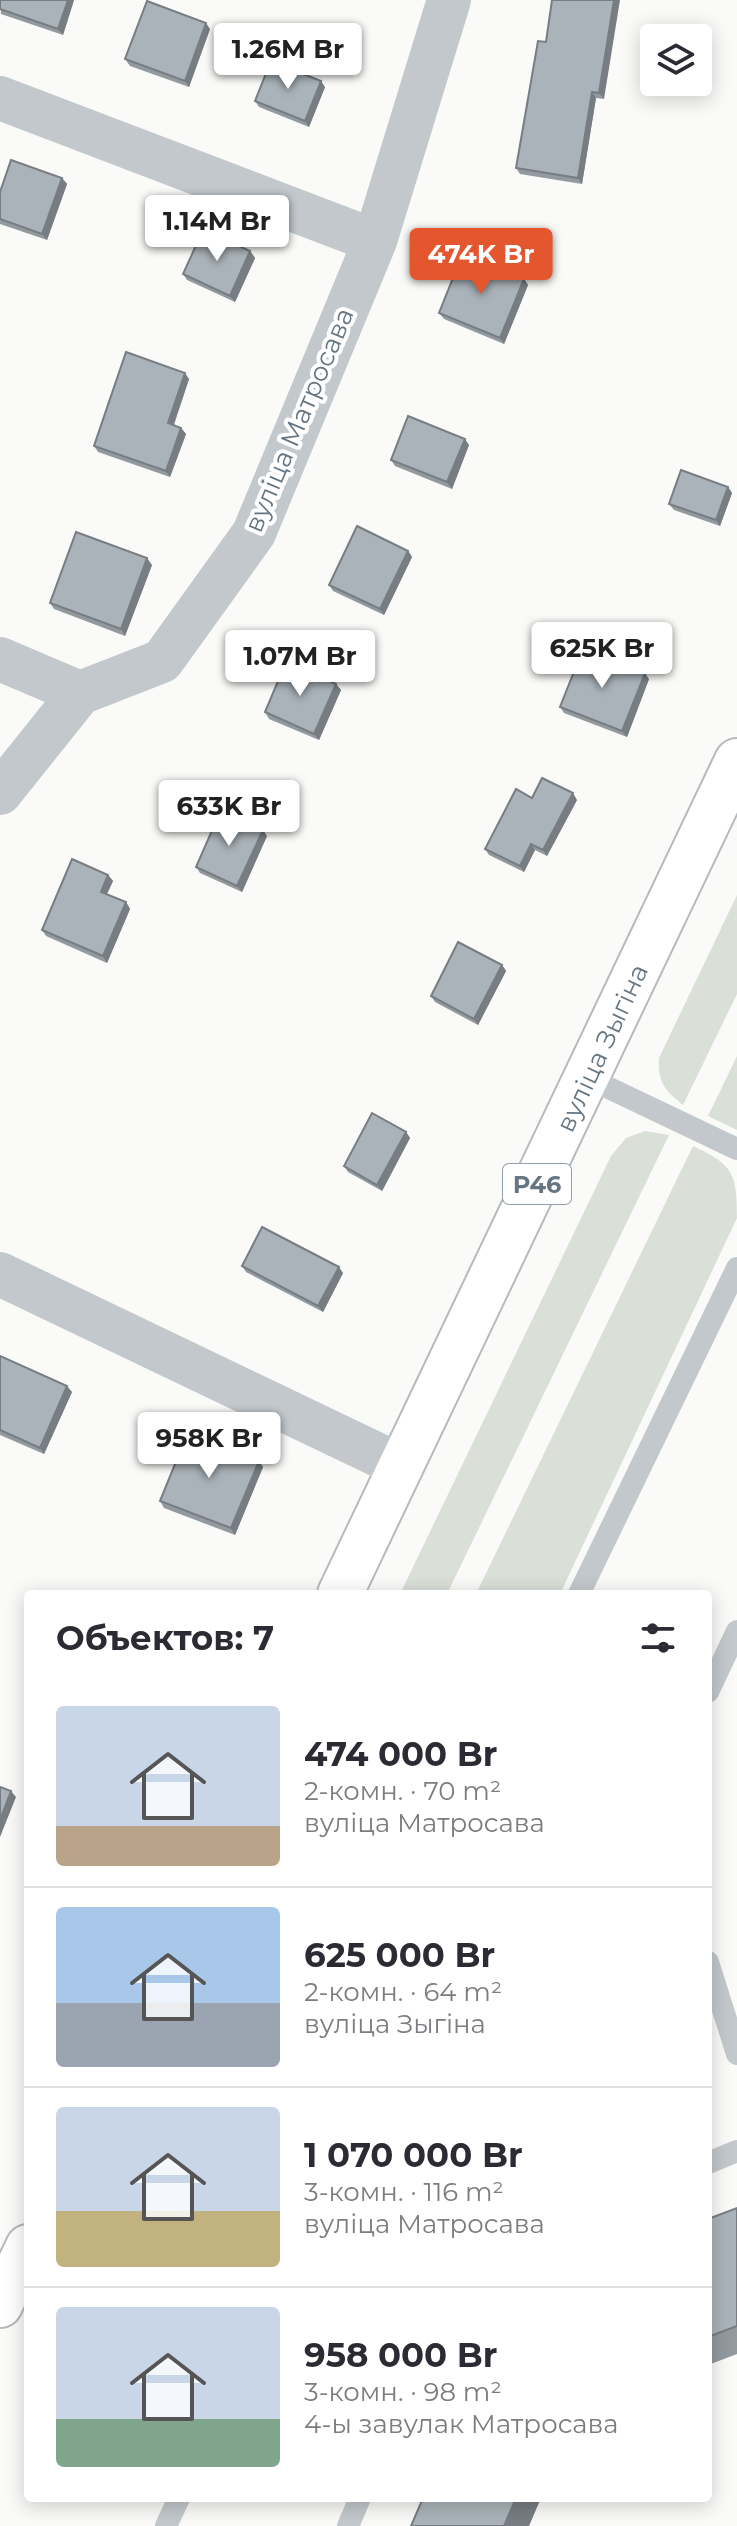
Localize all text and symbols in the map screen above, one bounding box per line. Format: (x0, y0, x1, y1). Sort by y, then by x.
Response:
pin: 1.26M Br (205, 23, 371, 91)
map controls (640, 24, 712, 96)
button: layers (640, 24, 712, 96)
text: 1.26M Br (232, 33, 344, 65)
pin: 1.14M Br (134, 195, 300, 263)
text: 1.14M Br (163, 205, 271, 237)
pin: 474K Br (407, 228, 555, 296)
text: 474K Br (428, 238, 534, 270)
street label: вуліца Матросава (237, 303, 361, 537)
pin: 625K Br (528, 622, 676, 690)
pin: 1.07M Br (217, 630, 383, 698)
text: 625K Br (549, 632, 655, 664)
text: 1.07M Br (243, 640, 357, 672)
pin: 633K Br (155, 780, 303, 848)
text: 633K Br (177, 790, 281, 822)
street label: вуліца Зыгіна (549, 959, 655, 1137)
road number: Р46 (503, 1164, 571, 1204)
pin: 958K Br (135, 1412, 283, 1480)
text: 958K Br (156, 1422, 262, 1454)
icon: filters (636, 1616, 680, 1660)
text: Объектов: 7 (56, 1617, 274, 1659)
text: 474 000 Br (304, 1733, 497, 1775)
icon: home (120, 1738, 216, 1834)
text: 2-комн. · 70 m² (304, 1775, 501, 1807)
text: вуліца Матросава (304, 1807, 545, 1839)
text: 625 000 Br (304, 1934, 495, 1976)
icon: home (120, 1939, 216, 2035)
text: 2-комн. · 64 m² (304, 1976, 502, 2008)
text: вуліца Зыгіна (304, 2008, 486, 2040)
text: 1 070 000 Br (304, 2134, 523, 2176)
icon: home (120, 2139, 216, 2235)
text: 3-комн. · 116 m² (304, 2176, 504, 2208)
text: вуліца Матросава (304, 2208, 545, 2240)
text: 958 000 Br (304, 2334, 498, 2376)
icon: home (120, 2339, 216, 2435)
text: 3-комн. · 98 m² (304, 2376, 502, 2408)
text: 4-ы завулак Матросава (304, 2408, 619, 2440)

